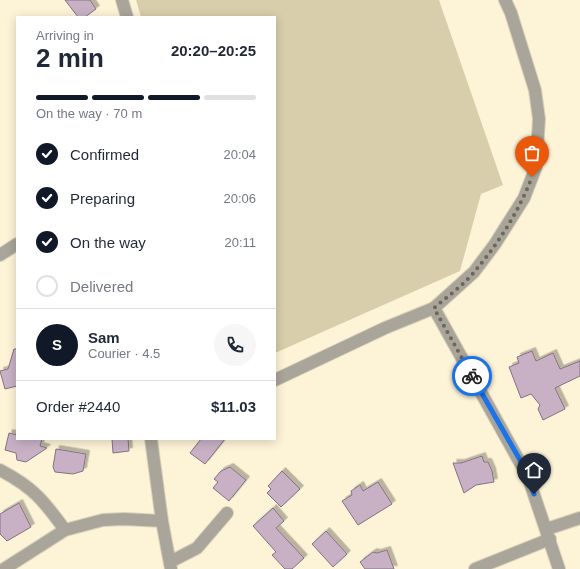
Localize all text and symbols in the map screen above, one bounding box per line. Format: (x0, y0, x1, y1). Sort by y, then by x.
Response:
text: Arriving in (36, 28, 94, 43)
text: 20:20–20:25 (171, 42, 256, 59)
text: 2 min (36, 43, 104, 73)
text: On the way · 70 m (36, 106, 142, 121)
pin (515, 136, 549, 177)
icon: bag (521, 142, 543, 164)
icon: check (36, 143, 58, 165)
text: Confirmed (70, 146, 139, 163)
text: 20:04 (223, 147, 256, 162)
icon: check (36, 187, 58, 209)
text: Preparing (70, 190, 135, 207)
text: 20:06 (223, 191, 256, 206)
icon: check (36, 231, 58, 253)
text: On the way (70, 234, 146, 251)
text: 20:11 (224, 235, 256, 250)
text: Delivered (70, 278, 133, 295)
button: phone (214, 324, 256, 366)
text: Sam (88, 329, 120, 346)
text: S (52, 336, 62, 353)
text: Courier · 4.5 (88, 346, 160, 361)
courier (452, 356, 492, 396)
icon: bike (461, 365, 483, 387)
text: Order #2440 (36, 398, 120, 415)
text: $11.03 (211, 398, 256, 415)
pin (517, 453, 551, 494)
icon: home (523, 459, 545, 481)

